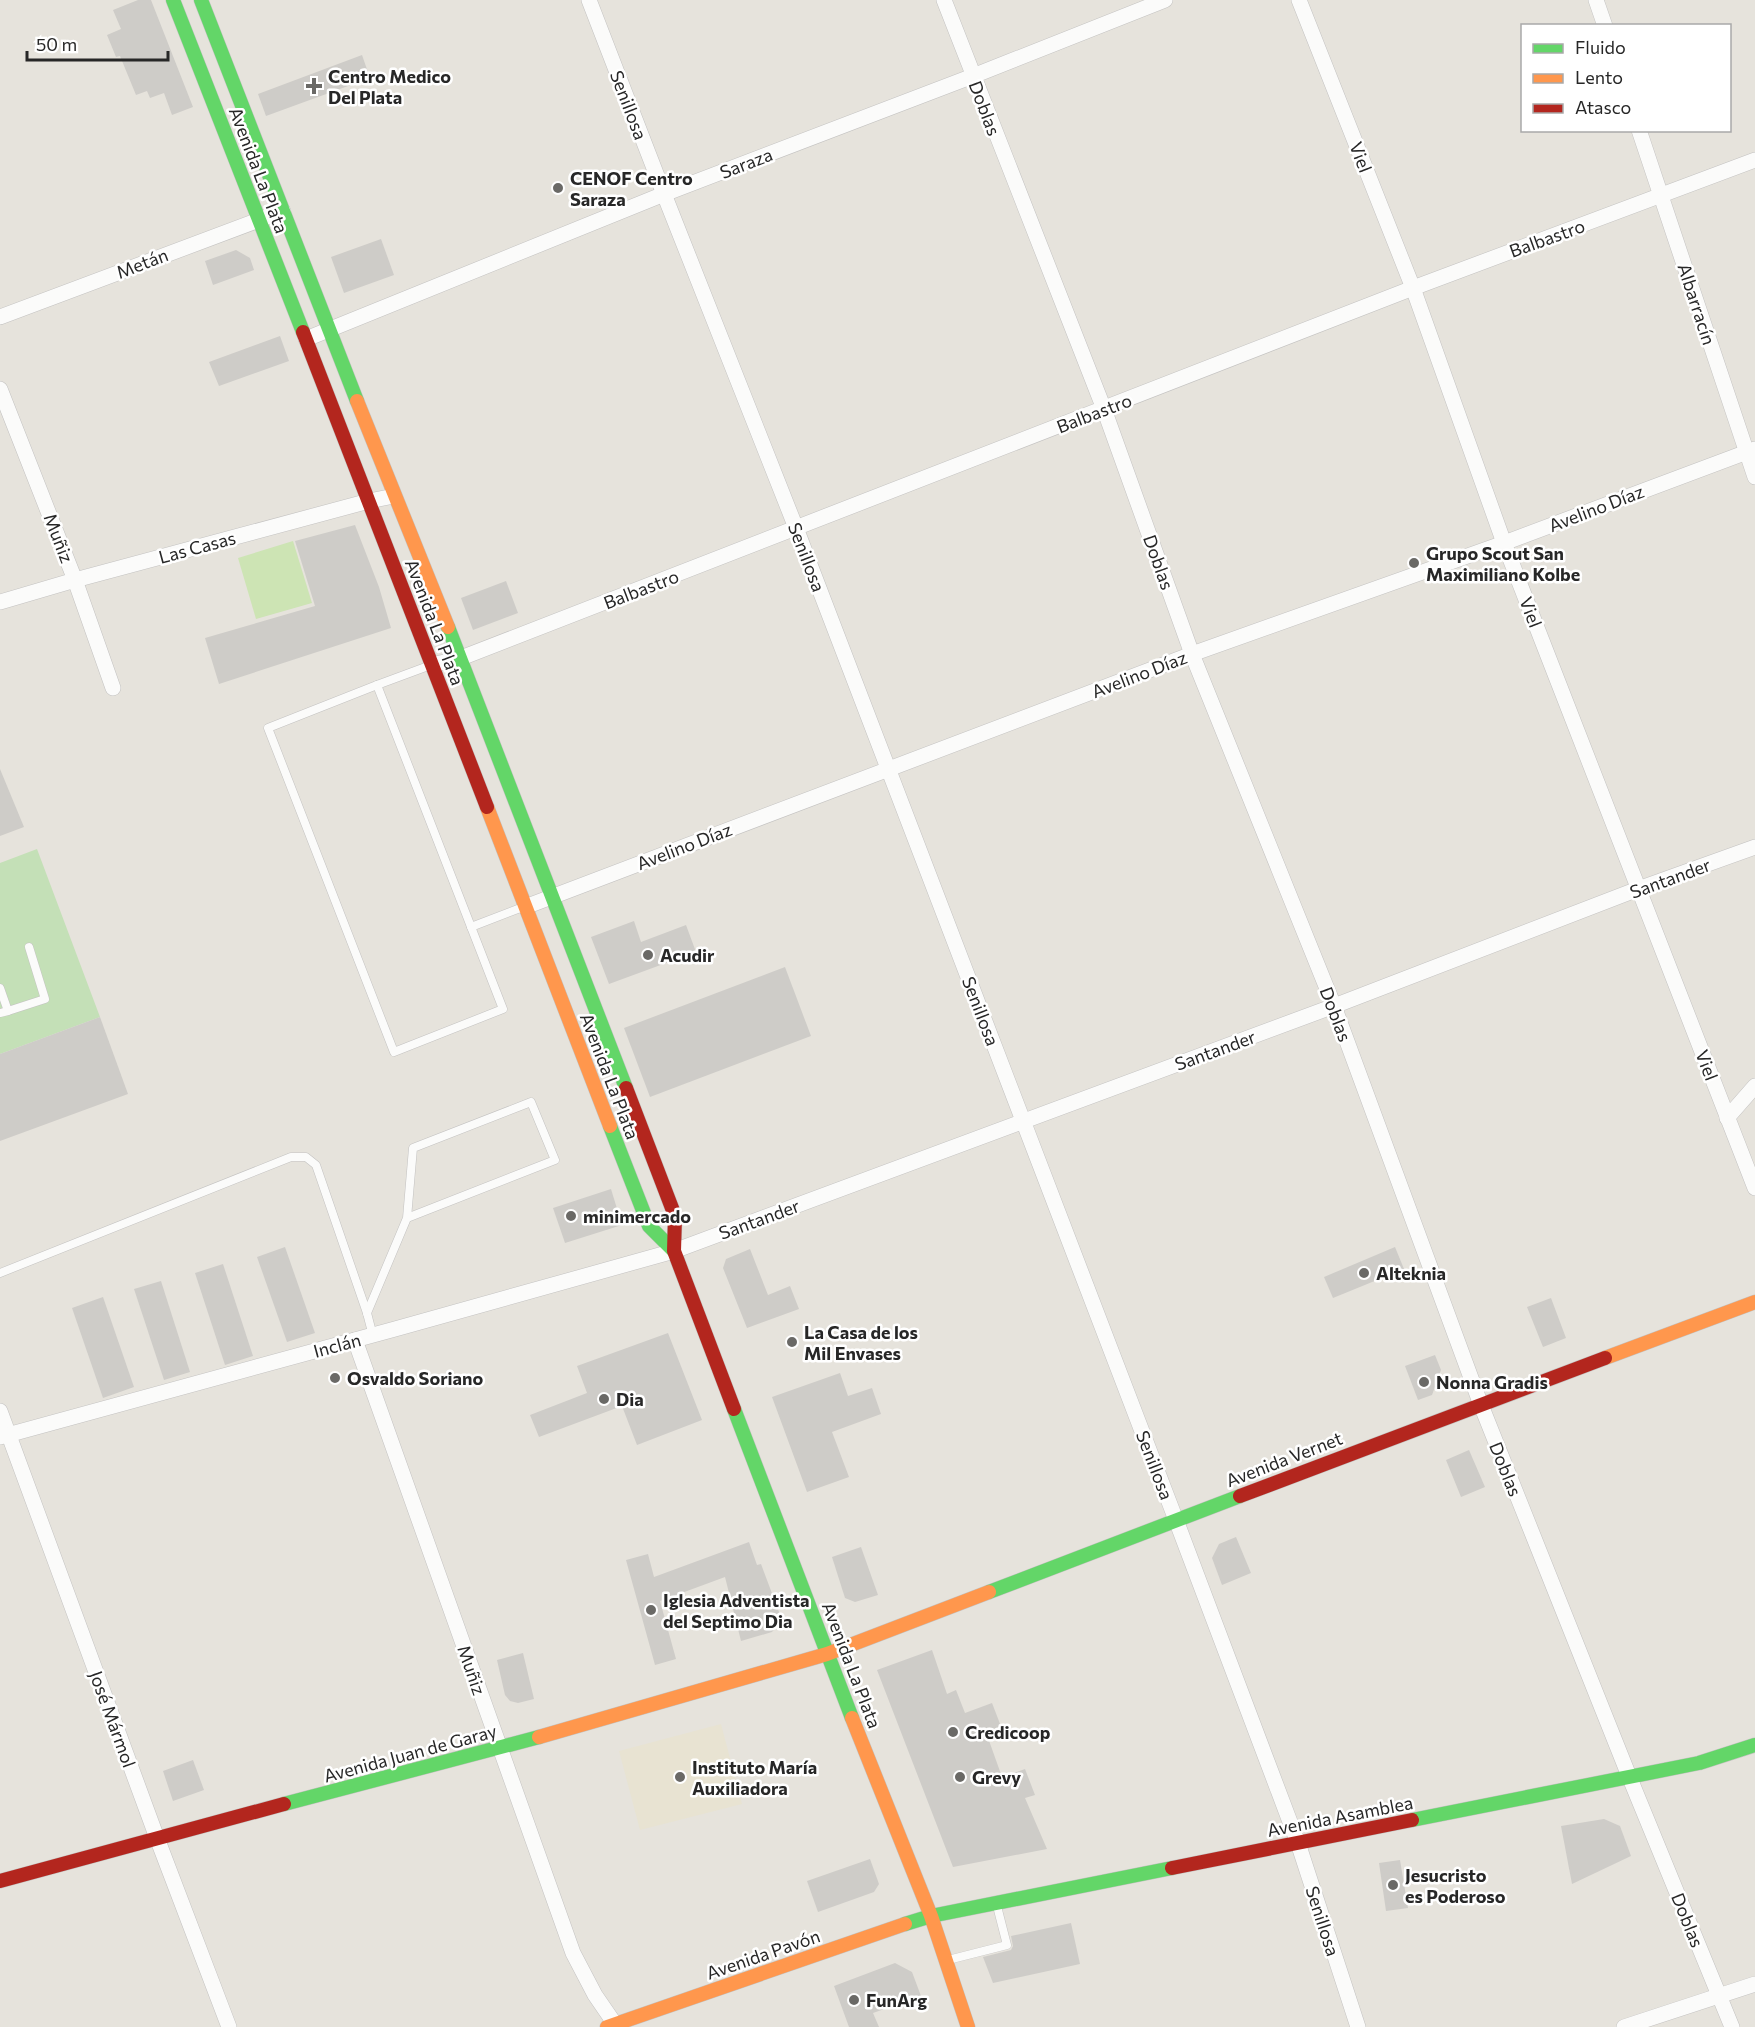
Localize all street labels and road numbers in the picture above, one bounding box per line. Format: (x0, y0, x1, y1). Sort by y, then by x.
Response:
street label: Senillosa (606, 67, 652, 143)
street label: Doblas (965, 78, 1005, 138)
street label: Avenida La Plata (225, 104, 293, 236)
street label: Viel (1345, 139, 1377, 175)
street label: Saraza (716, 143, 776, 183)
street label: Balbastro (1506, 214, 1588, 262)
street label: Metán (113, 243, 171, 283)
street label: Albarracín (1673, 260, 1721, 348)
street label: Balbastro (1053, 389, 1135, 437)
street label: Avelino Díaz (1545, 480, 1647, 536)
street label: Muñiz (40, 510, 78, 566)
street label: Senillosa (784, 519, 830, 595)
street label: Las Casas (156, 526, 238, 568)
street label: Doblas (1139, 532, 1179, 592)
street label: Avenida La Plata (401, 556, 469, 688)
street label: Balbastro (600, 565, 682, 613)
street label: Viel (1515, 594, 1547, 630)
street label: Avelino Díaz (1088, 646, 1190, 702)
street label: Avelino Díaz (633, 818, 735, 874)
street label: Santander (1627, 853, 1713, 903)
street label: Senillosa (958, 973, 1004, 1049)
street label: Doblas (1316, 984, 1356, 1044)
street label: Avenida La Plata (576, 1010, 644, 1142)
street label: Santander (1172, 1025, 1258, 1075)
street label: Viel (1691, 1047, 1723, 1083)
street label: Santander (716, 1194, 802, 1244)
street label: Inclán (311, 1328, 363, 1362)
street label: Senillosa (1132, 1427, 1178, 1503)
street label: Avenida Vernet (1223, 1427, 1345, 1491)
street label: Doblas (1485, 1439, 1527, 1499)
street label: Avenida La Plata (818, 1599, 886, 1731)
street label: Muñiz (453, 1642, 491, 1698)
street label: José Mármol (85, 1668, 141, 1770)
street label: Avenida Juan de Garay (321, 1719, 499, 1787)
street label: Avenida Asamblea (1265, 1791, 1415, 1841)
street label: Senillosa (1301, 1883, 1345, 1959)
street label: Doblas (1667, 1890, 1709, 1950)
street label: Avenida Pavón (703, 1924, 823, 1984)

